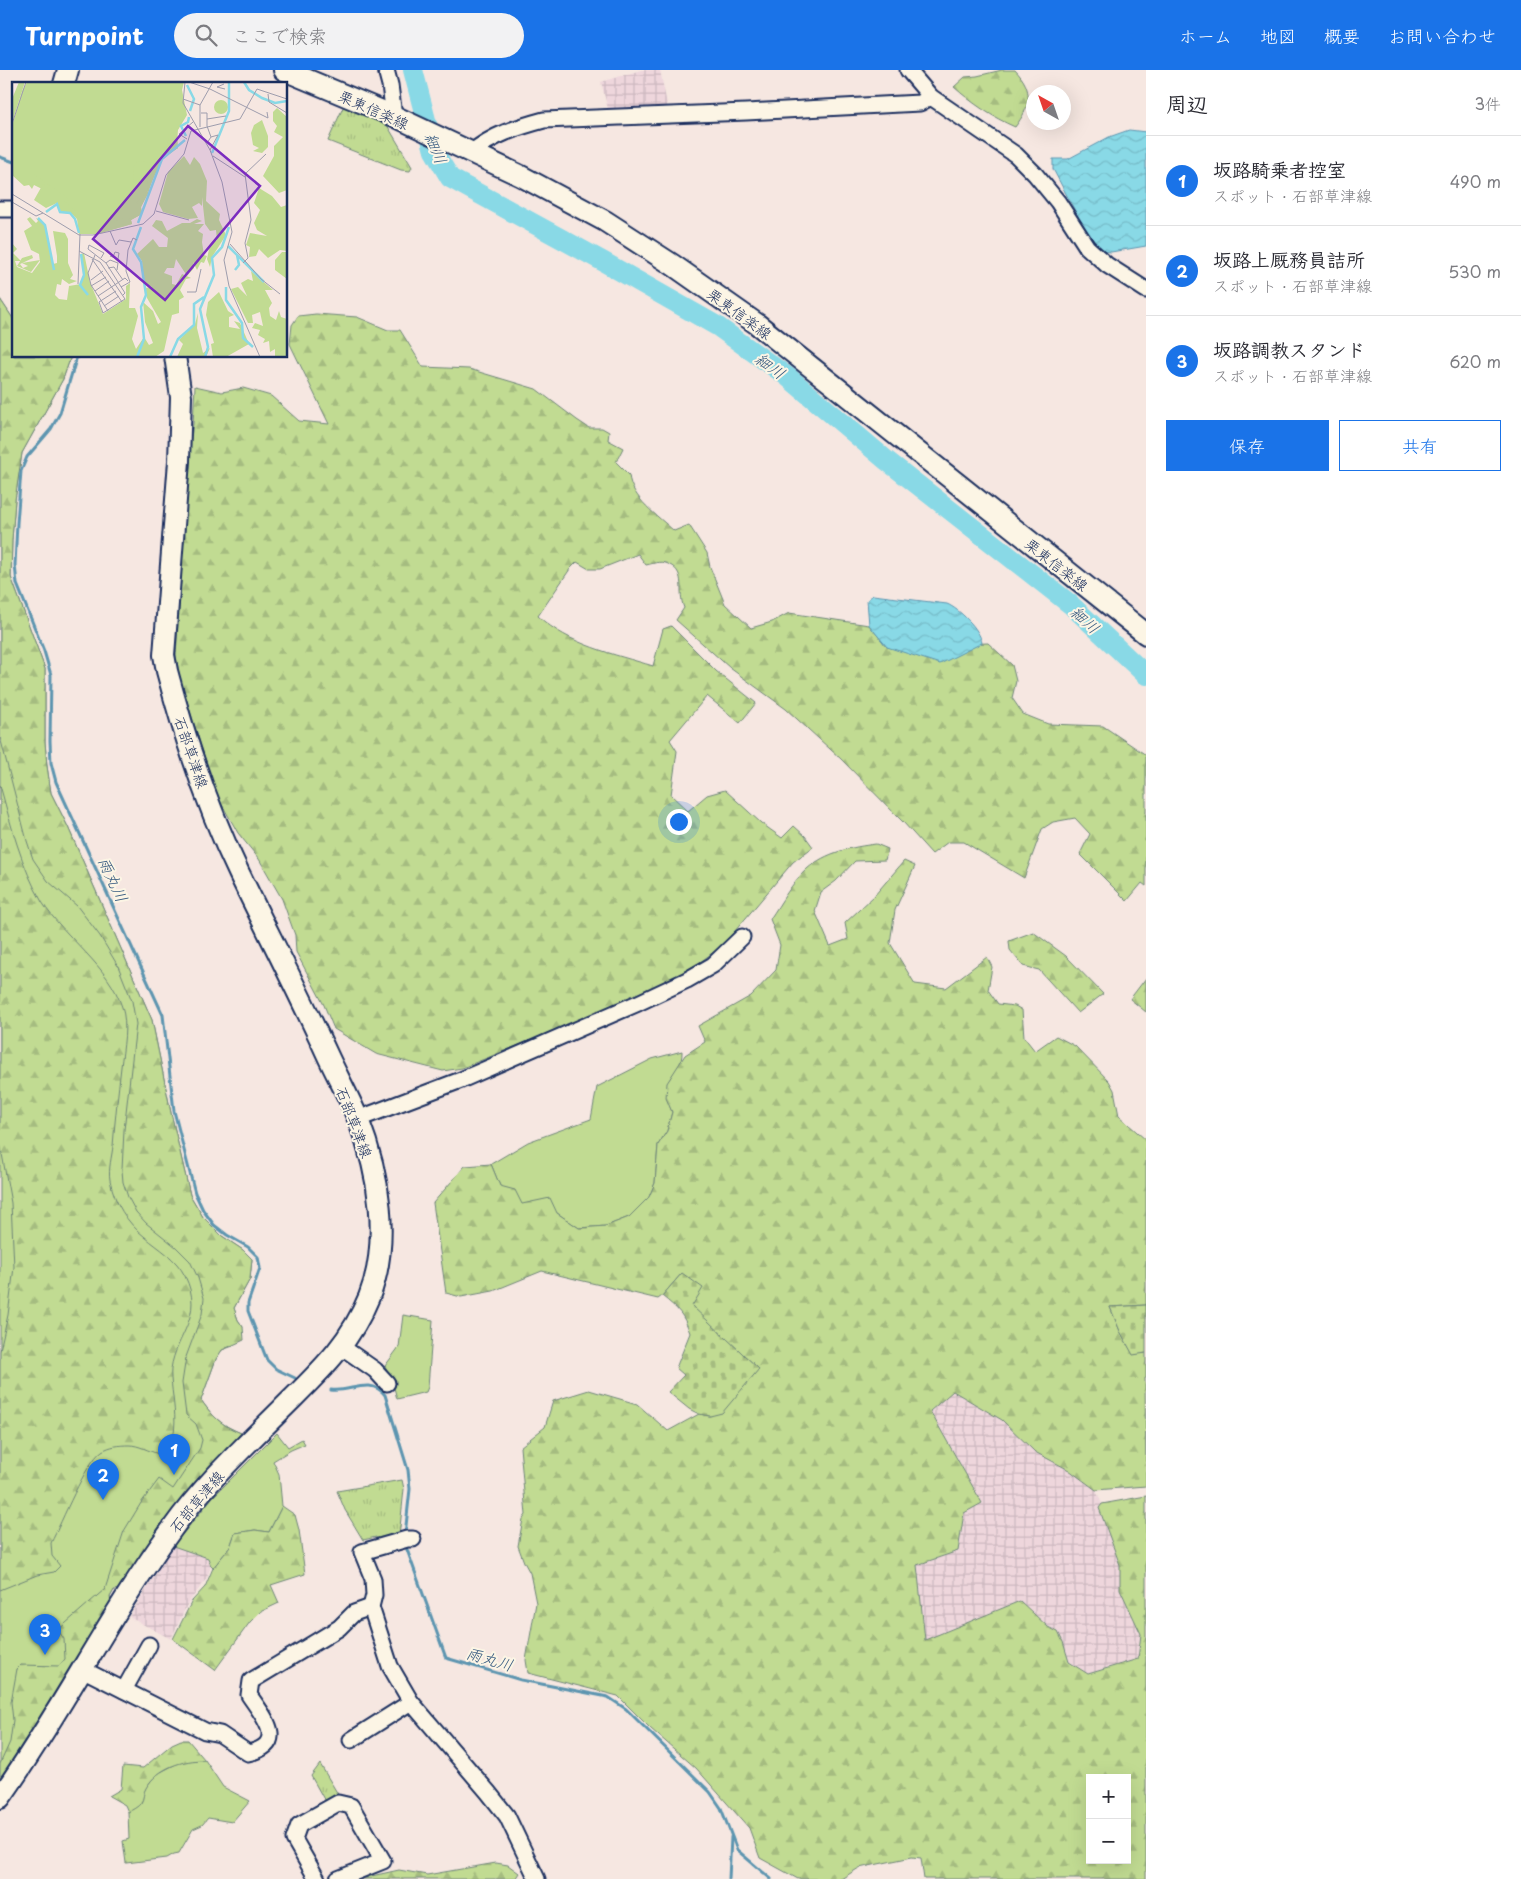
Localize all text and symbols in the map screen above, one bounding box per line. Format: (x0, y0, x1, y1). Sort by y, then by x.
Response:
search box (174, 13, 524, 58)
text: Turnpoint (25, 17, 144, 53)
icon: search (192, 21, 220, 49)
text: ここで検索 (232, 21, 327, 49)
text: ホーム (1179, 22, 1232, 49)
text: 地図 (1260, 22, 1296, 49)
text: 概要 (1324, 22, 1360, 49)
text: お問い合わせ (1388, 22, 1496, 49)
inset map (12, 82, 288, 358)
street label: 栗東信楽線 (335, 83, 413, 135)
north arrow (1026, 85, 1071, 130)
text: 周辺 (1166, 87, 1208, 119)
text: 3件 (1474, 91, 1501, 115)
water label: 細川 (420, 129, 454, 167)
text: 坂路騎乗者控室 (1213, 155, 1346, 183)
text: 1 (1178, 169, 1186, 193)
text: 490 m (1450, 169, 1501, 193)
text: スポット · 石部草津線 (1213, 183, 1372, 207)
text: 坂路上厩務員詰所 (1213, 245, 1365, 273)
text: 2 (1176, 259, 1188, 283)
text: 530 m (1448, 259, 1501, 283)
text: スポット · 石部草津線 (1213, 273, 1372, 297)
street label: 栗東信楽線 (703, 282, 777, 344)
text: 坂路調教スタンド (1213, 335, 1365, 363)
water label: 細川 (751, 346, 791, 384)
text: 3 (1177, 349, 1187, 373)
text: 620 m (1449, 349, 1501, 373)
text: スポット · 石部草津線 (1213, 363, 1372, 387)
button: 保存 (1166, 420, 1329, 471)
button: 共有 (1339, 420, 1501, 471)
street label: 栗東信楽線 (1020, 532, 1094, 596)
water label: 細川 (1066, 599, 1106, 639)
street label: 石部草津線 (169, 713, 215, 791)
your location (666, 809, 692, 835)
water label: 雨丸川 (93, 852, 135, 906)
street label: 石部草津線 (331, 1083, 379, 1161)
pin: 1 (158, 1434, 190, 1475)
pin: 2 (87, 1459, 119, 1500)
street label: 石部草津線 (163, 1465, 229, 1537)
pin: 3 (29, 1614, 61, 1655)
water label: 雨丸川 (464, 1640, 516, 1676)
map controls (1086, 1774, 1131, 1864)
button: + (1086, 1774, 1131, 1819)
button: − (1086, 1819, 1131, 1864)

